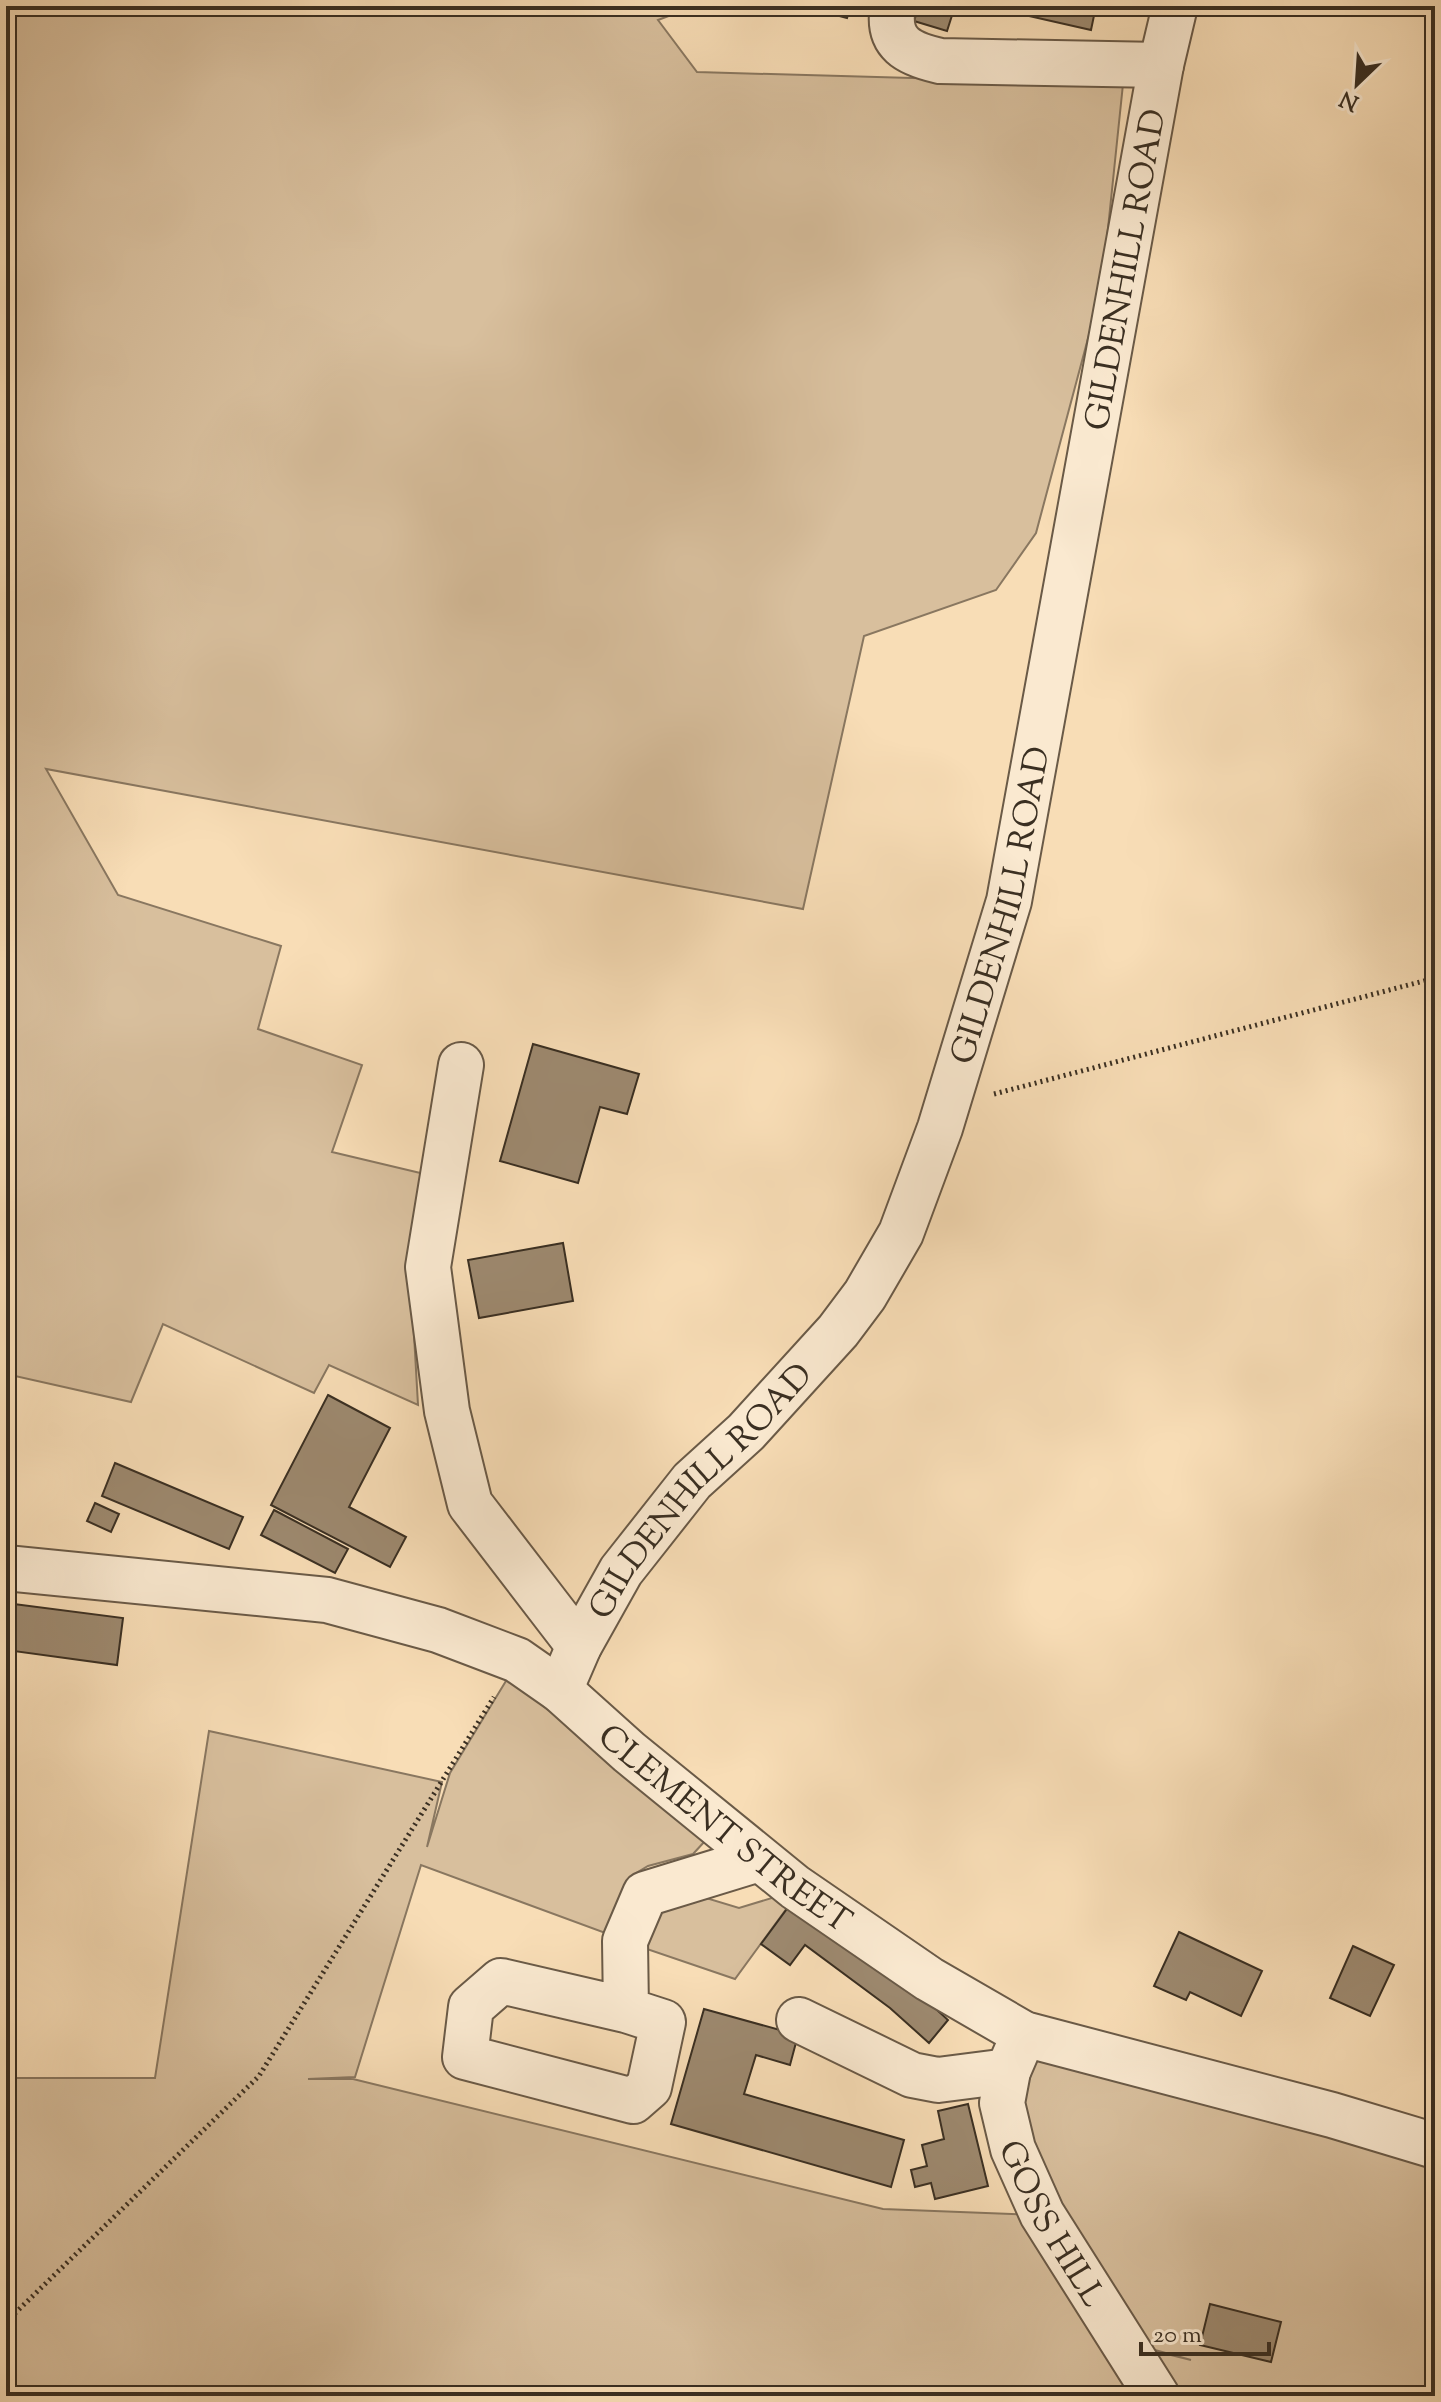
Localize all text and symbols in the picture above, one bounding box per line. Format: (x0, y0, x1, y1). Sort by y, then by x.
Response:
north arrow (1317, 44, 1397, 124)
text: N (1335, 81, 1365, 118)
street label: GILDENHILL ROAD (1074, 105, 1181, 435)
street label: GILDENHILL ROAD (940, 743, 1065, 1071)
street label: GILDENHILL ROAD (578, 1353, 826, 1629)
street label: CLEMENT STREET (585, 1714, 860, 1947)
street label: GOSS HILL (984, 2133, 1116, 2317)
scale bar (1141, 2306, 1269, 2356)
text: 20 m (1153, 2319, 1202, 2353)

